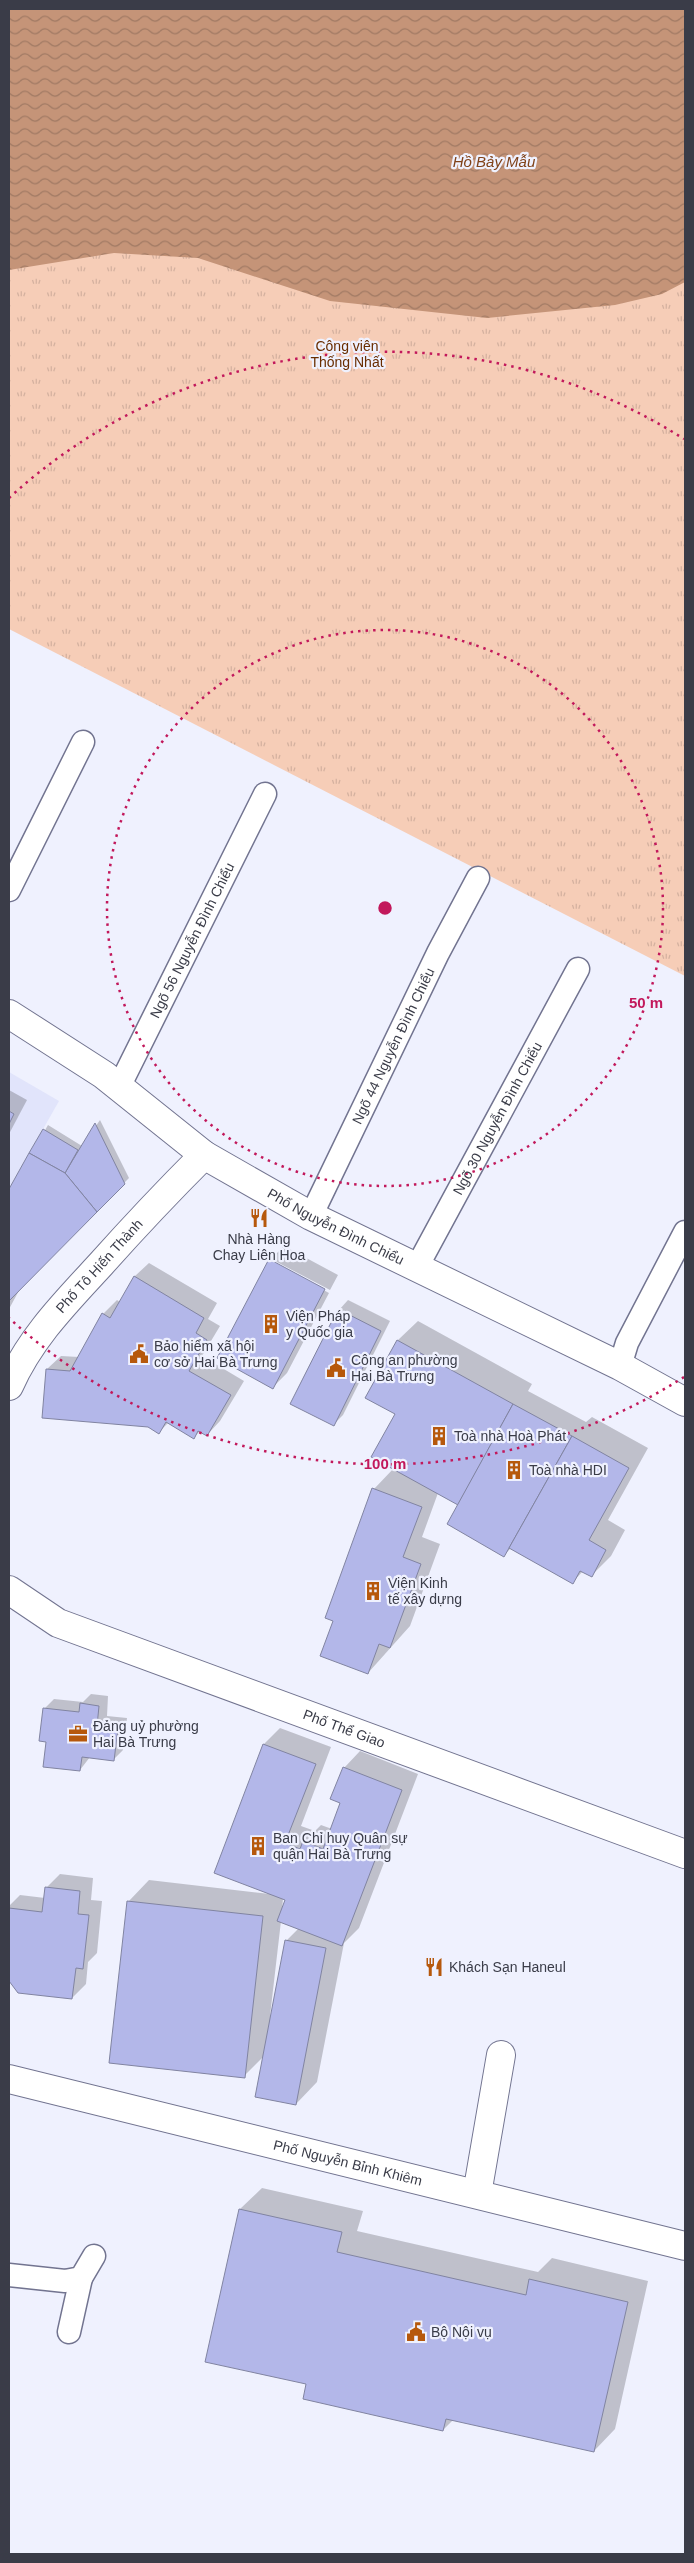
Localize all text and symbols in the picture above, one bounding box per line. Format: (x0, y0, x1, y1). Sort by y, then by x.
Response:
water label: Hồ Bảy Mẫu (453, 153, 536, 170)
park label: Công viên Thống Nhất (310, 338, 384, 370)
street label: Ngõ 56 Nguyễn Đình Chiểu (147, 860, 238, 1021)
centre of rings (376, 899, 394, 917)
street label: Ngõ 44 Nguyễn Đình Chiểu (349, 965, 438, 1126)
text: 50 m (629, 994, 663, 1011)
street label: Ngõ 30 Nguyễn Đình Chiểu (450, 1039, 545, 1198)
street label: Phố Nguyễn Đình Chiểu (265, 1185, 407, 1268)
restaurant icon: Nhà Hàng Chay Liên Hoa (248, 1207, 270, 1229)
street label: Phố Tô Hiến Thành (52, 1216, 146, 1316)
place label: Nhà Hàng Chay Liên Hoa (213, 1231, 306, 1263)
place label: Viện Pháp y Quốc gia (286, 1308, 353, 1340)
building icon: Viện Pháp y Quốc gia (260, 1313, 282, 1335)
place label: Bảo hiểm xã hội cơ sở Hai Bà Trưng (154, 1338, 277, 1370)
public building icon: Bảo hiểm xã hội cơ sở Hai Bà Trưng (128, 1343, 150, 1365)
place label: Công an phường Hai Bà Trưng (351, 1352, 458, 1384)
public building icon: Công an phường Hai Bà Trưng (325, 1357, 347, 1379)
building icon: Toà nhà Hoà Phát (428, 1425, 450, 1447)
place label: Toà nhà Hoà Phát (454, 1428, 566, 1444)
text: 100 m (364, 1455, 406, 1472)
building icon: Toà nhà HDI (503, 1459, 525, 1481)
place label: Toà nhà HDI (529, 1462, 607, 1478)
place label: Viện Kinh tế xây dựng (388, 1575, 462, 1607)
building icon: Viện Kinh tế xây dựng (362, 1580, 384, 1602)
street label: Phố Thể Giao (301, 1706, 388, 1751)
place label: Đảng uỷ phường Hai Bà Trưng (93, 1718, 199, 1750)
office icon: Đảng uỷ phường Hai Bà Trưng (67, 1723, 89, 1745)
place label: Ban Chỉ huy Quân sự quận Hai Bà Trưng (273, 1830, 408, 1862)
building icon: Ban Chỉ huy Quân sự quận Hai Bà Trưng (247, 1835, 269, 1857)
restaurant icon: Khách Sạn Haneul (423, 1956, 445, 1978)
place label: Khách Sạn Haneul (449, 1959, 566, 1975)
street label: Phố Nguyễn Bỉnh Khiêm (272, 2137, 424, 2189)
public building icon: Bộ Nội vụ (405, 2321, 427, 2343)
place label: Bộ Nội vụ (431, 2324, 492, 2340)

